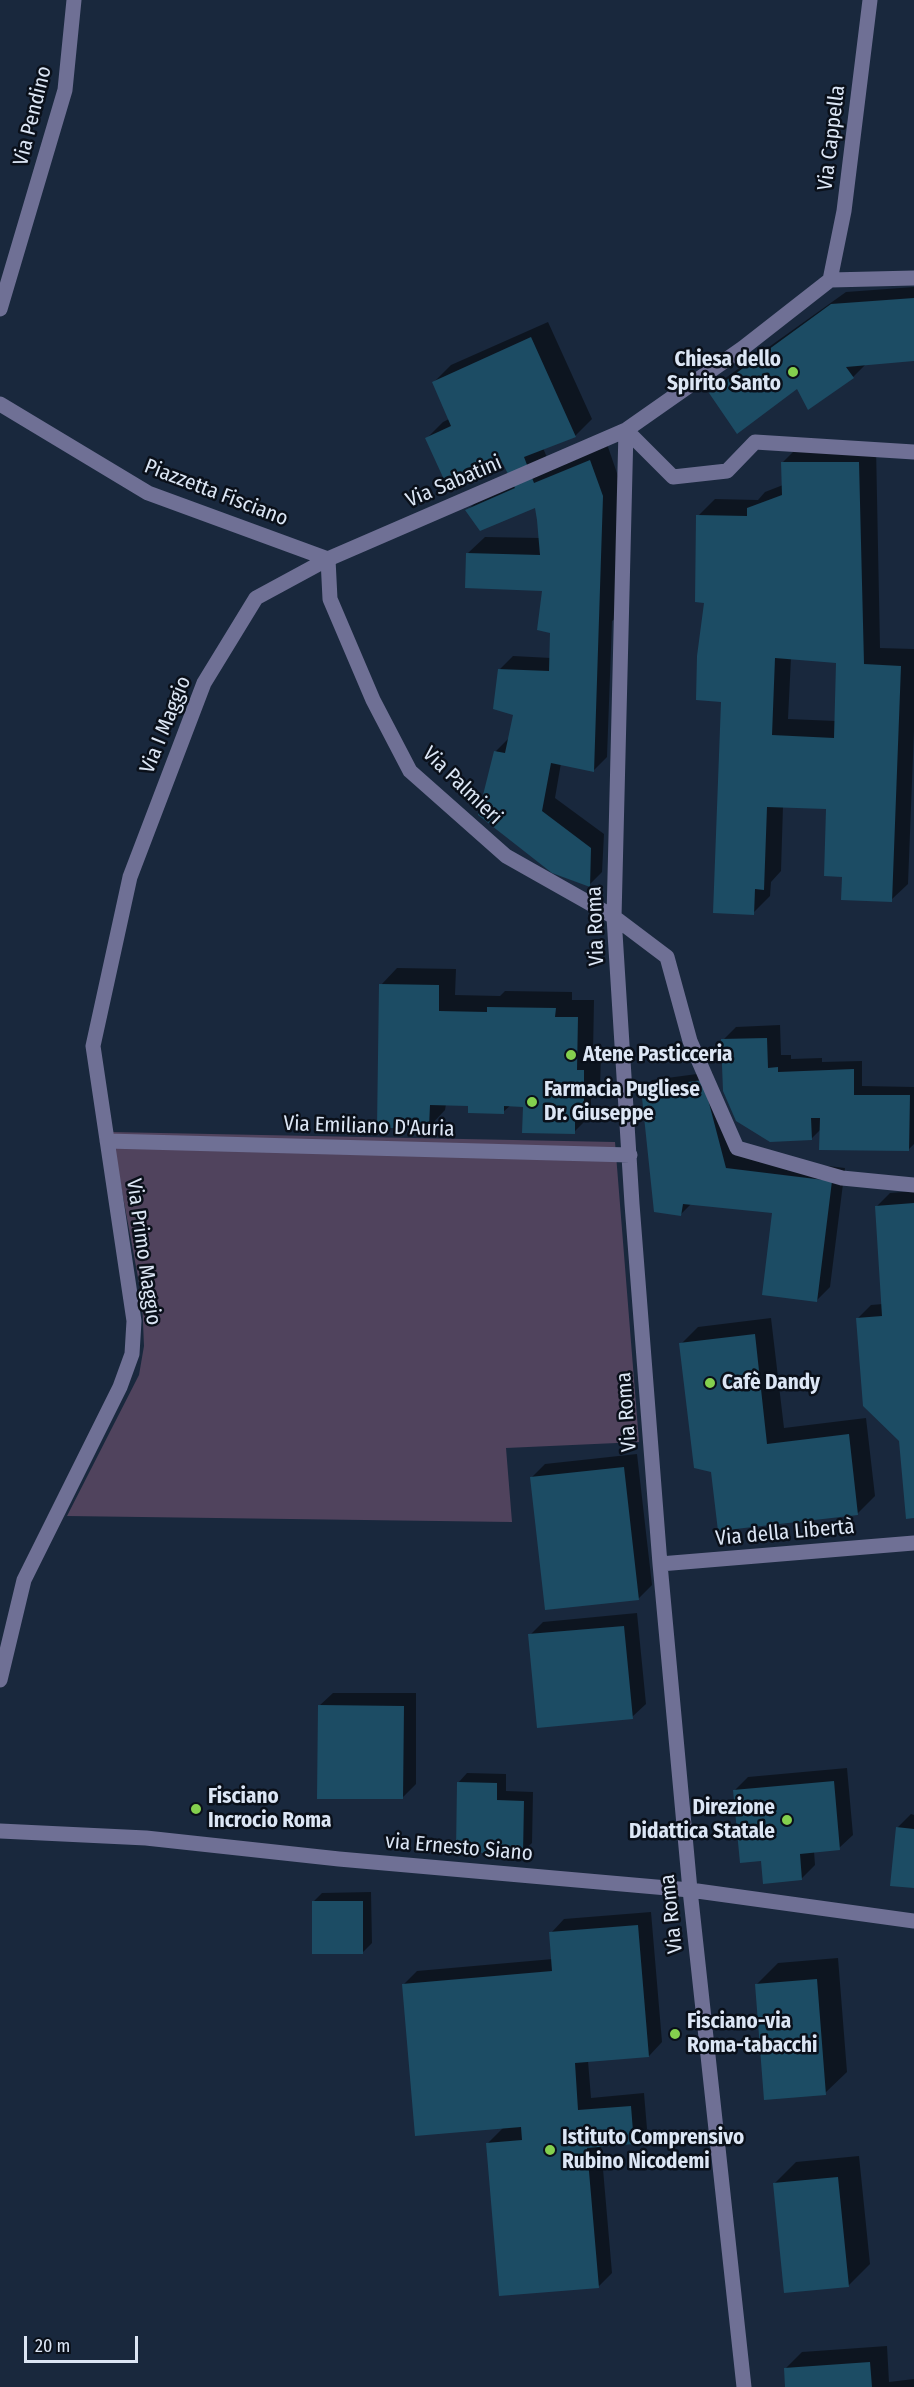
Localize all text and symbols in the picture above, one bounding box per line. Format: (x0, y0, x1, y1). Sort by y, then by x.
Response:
street label: Via Pendino (8, 64, 58, 168)
street label: Via Cappella (813, 84, 851, 192)
place label: Chiesa dello Spirito Santo (667, 347, 781, 397)
marker: Chiesa dello Spirito Santo (786, 365, 800, 379)
street label: Via Sabatini (402, 451, 506, 513)
street label: Piazzetta Fisciano (141, 454, 291, 532)
street label: Via I Maggio (135, 673, 197, 777)
street label: Via Palmieri (417, 742, 507, 830)
street label: Via Roma (582, 886, 610, 966)
place label: Atene Pasticceria (583, 1042, 733, 1068)
marker: Atene Pasticceria (564, 1048, 578, 1062)
place label: Farmacia Pugliese Dr. Giuseppe (544, 1077, 700, 1127)
marker: Farmacia Pugliese Dr. Giuseppe (525, 1095, 539, 1109)
street label: Via Emiliano D'Auria (283, 1111, 455, 1143)
street label: Via Primo Maggio (120, 1177, 166, 1327)
place label: Cafè Dandy (722, 1370, 820, 1396)
street label: Via Roma (612, 1371, 642, 1453)
marker: Cafè Dandy (703, 1376, 717, 1390)
street label: Via della Libertà (714, 1514, 856, 1552)
place label: Fisciano Incrocio Roma (208, 1784, 331, 1834)
place label: Direzione Didattica Statale (629, 1795, 775, 1845)
marker: Fisciano Incrocio Roma (189, 1802, 203, 1816)
marker: Direzione Didattica Statale (780, 1813, 794, 1827)
street label: via Ernesto Siano (384, 1829, 534, 1867)
street label: Via Roma (655, 1873, 689, 1955)
place label: Fisciano-via Roma-tabacchi (687, 2009, 817, 2059)
marker: Fisciano-via Roma-tabacchi (668, 2027, 682, 2041)
place label: Istituto Comprensivo Rubino Nicodemi (562, 2125, 744, 2175)
marker: Istituto Comprensivo Rubino Nicodemi (543, 2143, 557, 2157)
scale bar (27, 2324, 141, 2362)
text: 20 m (35, 2335, 70, 2357)

